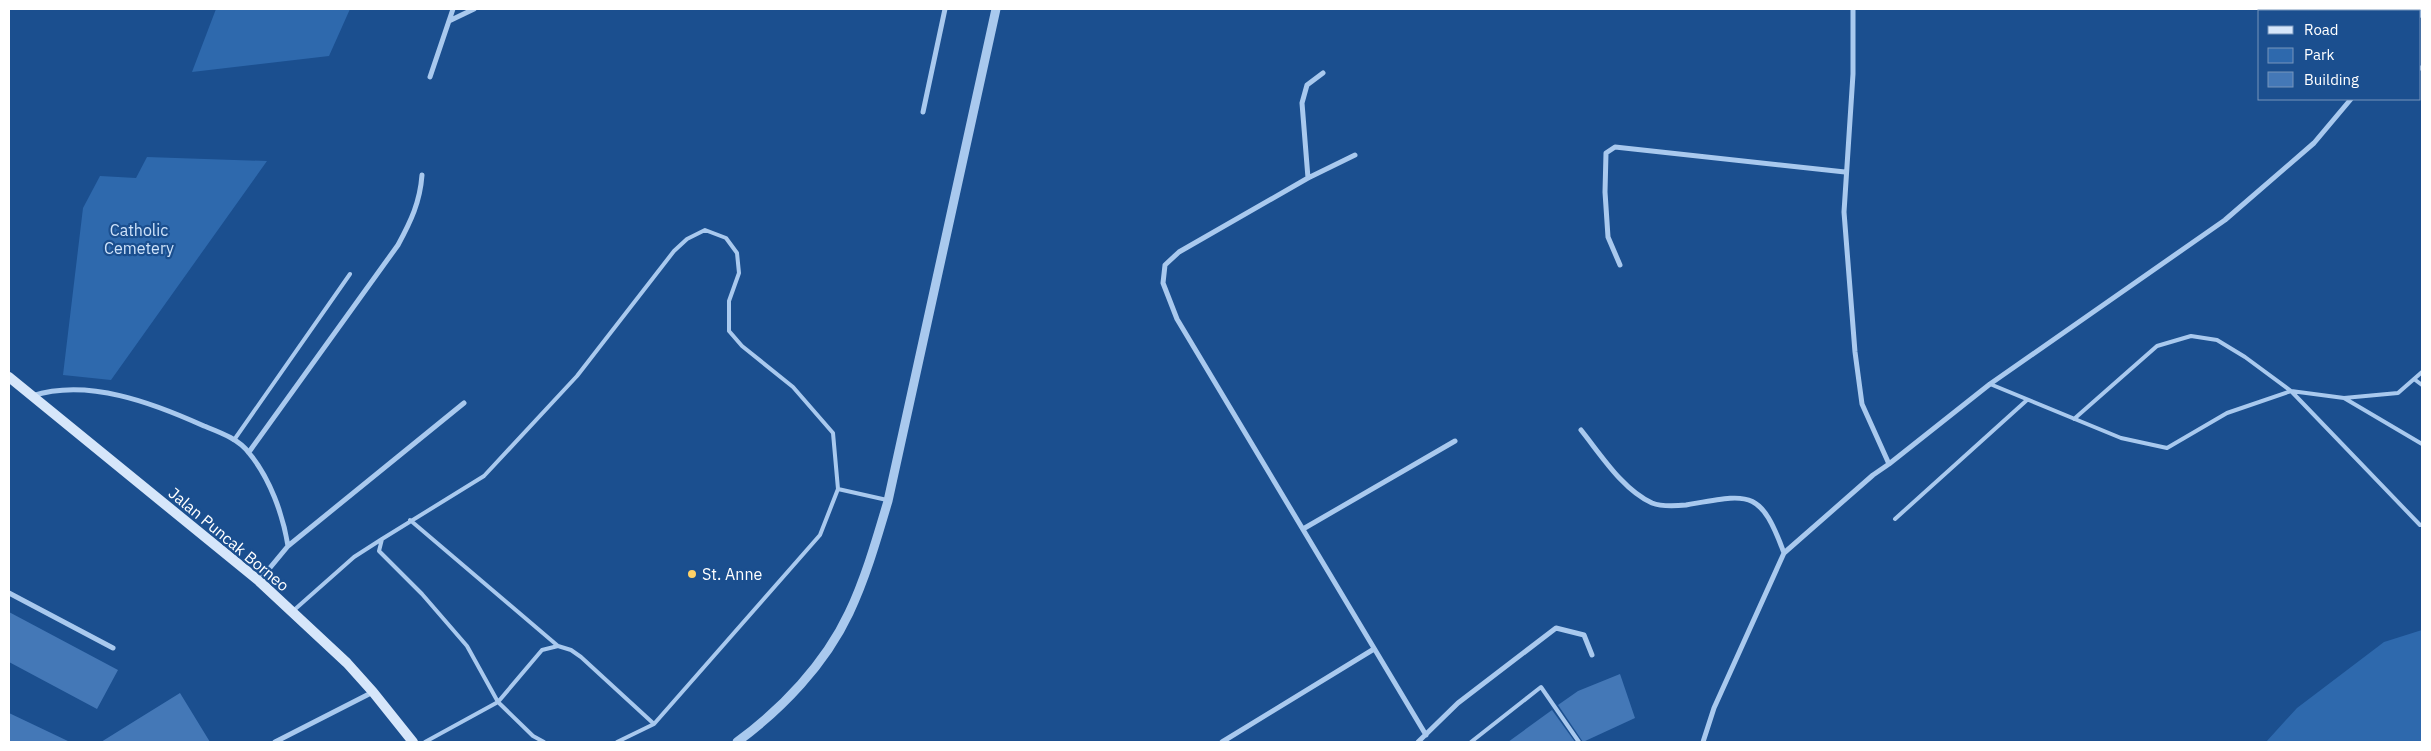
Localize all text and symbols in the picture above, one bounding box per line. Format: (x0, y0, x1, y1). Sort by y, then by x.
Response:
legend (2258, 10, 2421, 100)
text: Road (2304, 20, 2339, 39)
text: Park (2304, 45, 2334, 64)
text: Building (2304, 70, 2359, 89)
park label: Catholic Cemetery (104, 220, 174, 258)
street label: Jalan Puncak Borneo (165, 483, 293, 595)
place label: St. Anne (702, 564, 762, 584)
marker: St. Anne (686, 568, 698, 580)

